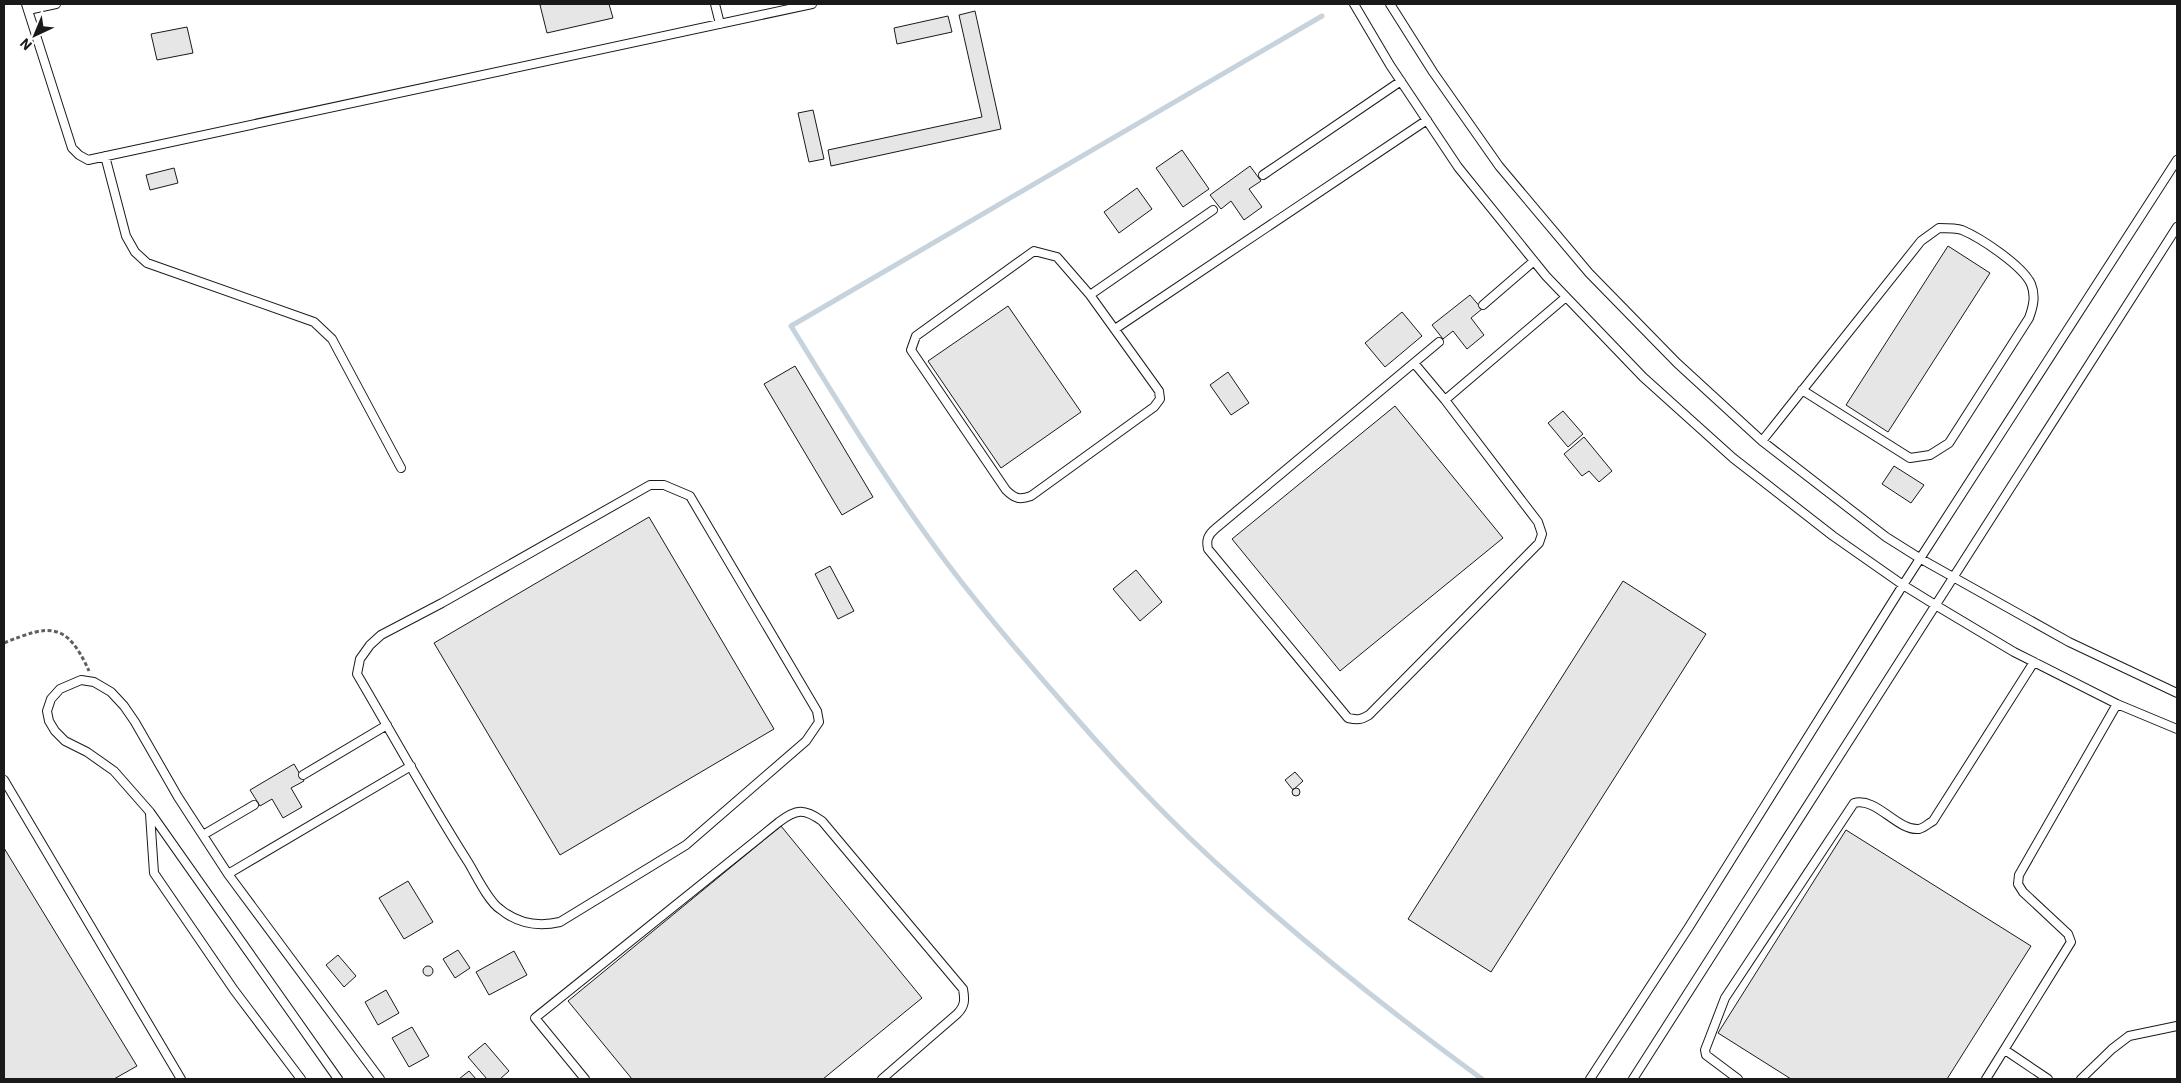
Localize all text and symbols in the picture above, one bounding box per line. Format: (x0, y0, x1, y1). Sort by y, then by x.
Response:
north arrow (10, 10, 60, 60)
text: N (16, 34, 36, 54)

